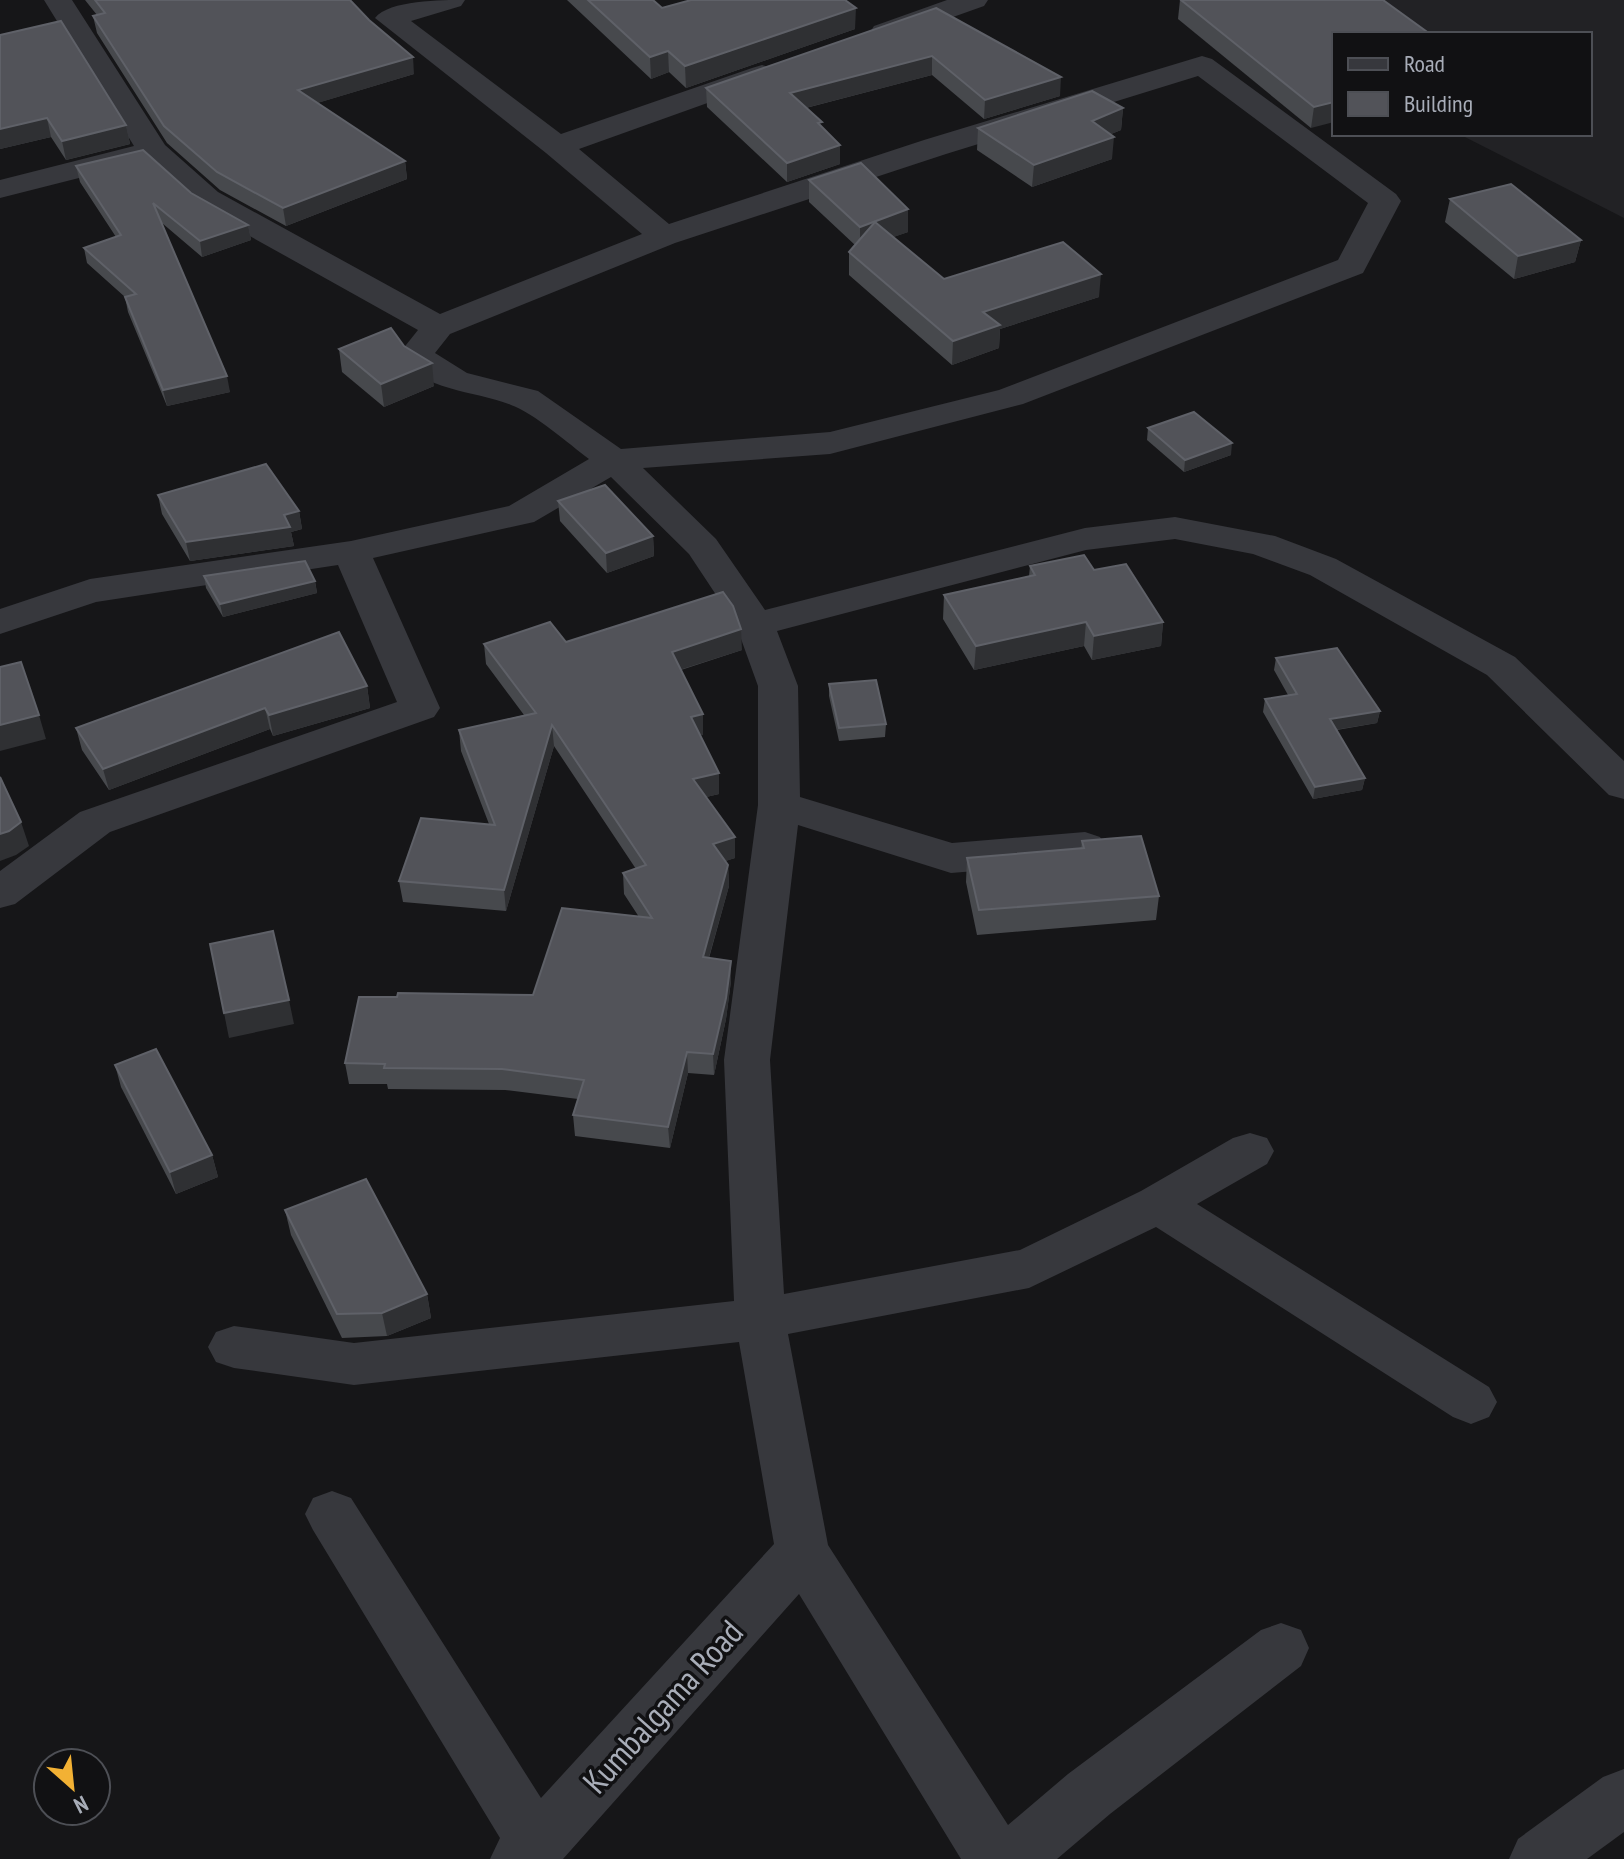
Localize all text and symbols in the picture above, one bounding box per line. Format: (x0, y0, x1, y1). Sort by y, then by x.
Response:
legend (1332, 32, 1592, 136)
text: Road (1404, 48, 1445, 79)
text: Building (1404, 88, 1473, 119)
street label: Kumbalgama Road (573, 1610, 751, 1802)
north arrow (32, 1747, 112, 1827)
text: N (69, 1790, 93, 1820)

